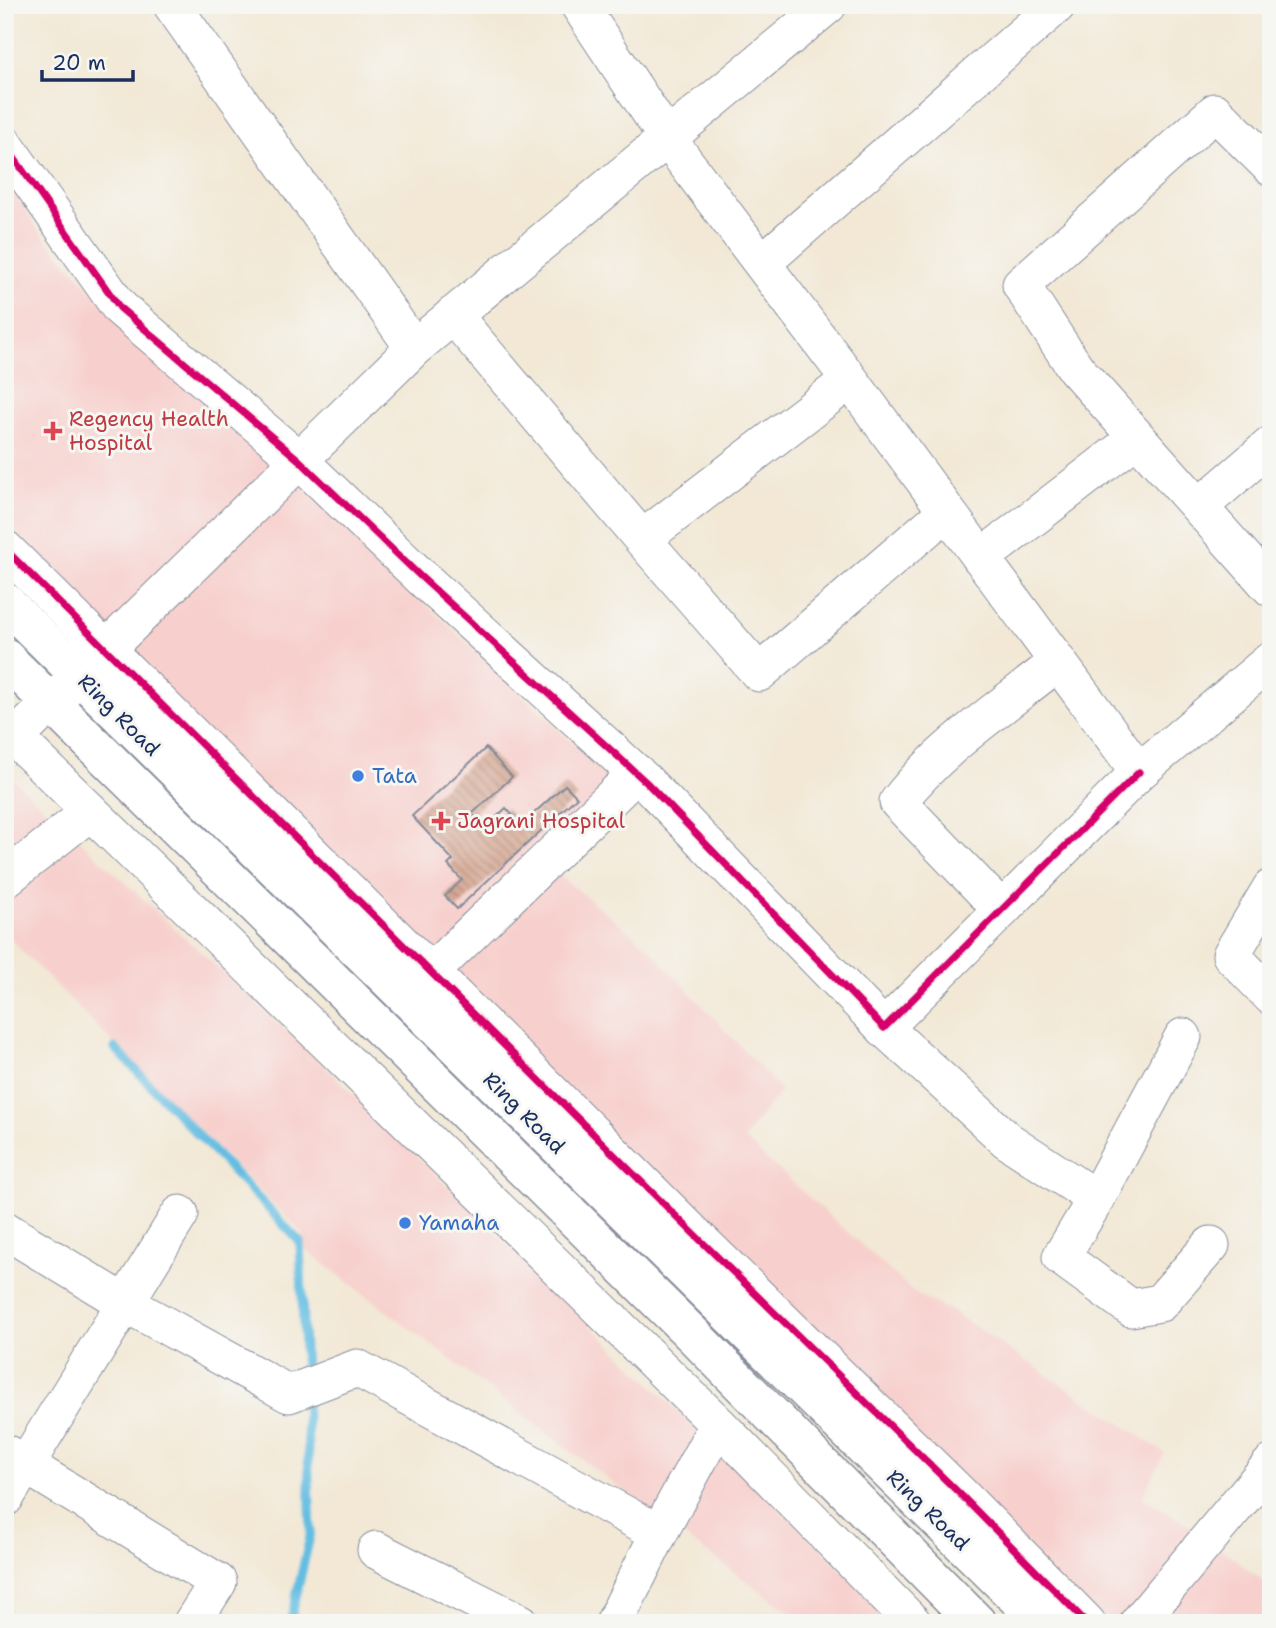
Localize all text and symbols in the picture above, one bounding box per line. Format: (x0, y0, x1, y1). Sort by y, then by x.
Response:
scale bar (42, 38, 133, 82)
text: 20 m (52, 49, 106, 77)
place label: Regency Health Hospital (69, 405, 229, 457)
marker: Regency Health Hospital (43, 421, 63, 441)
street label: Ring Road (72, 668, 166, 762)
place label: Tata (372, 762, 417, 790)
marker: Tata (350, 768, 366, 784)
place label: Jagrani Hospital (457, 807, 626, 835)
marker: Jagrani Hospital (431, 811, 451, 831)
street label: Ring Road (477, 1066, 571, 1160)
place label: Yamaha (419, 1209, 499, 1237)
marker: Yamaha (397, 1215, 413, 1231)
street label: Ring Road (880, 1463, 976, 1557)

